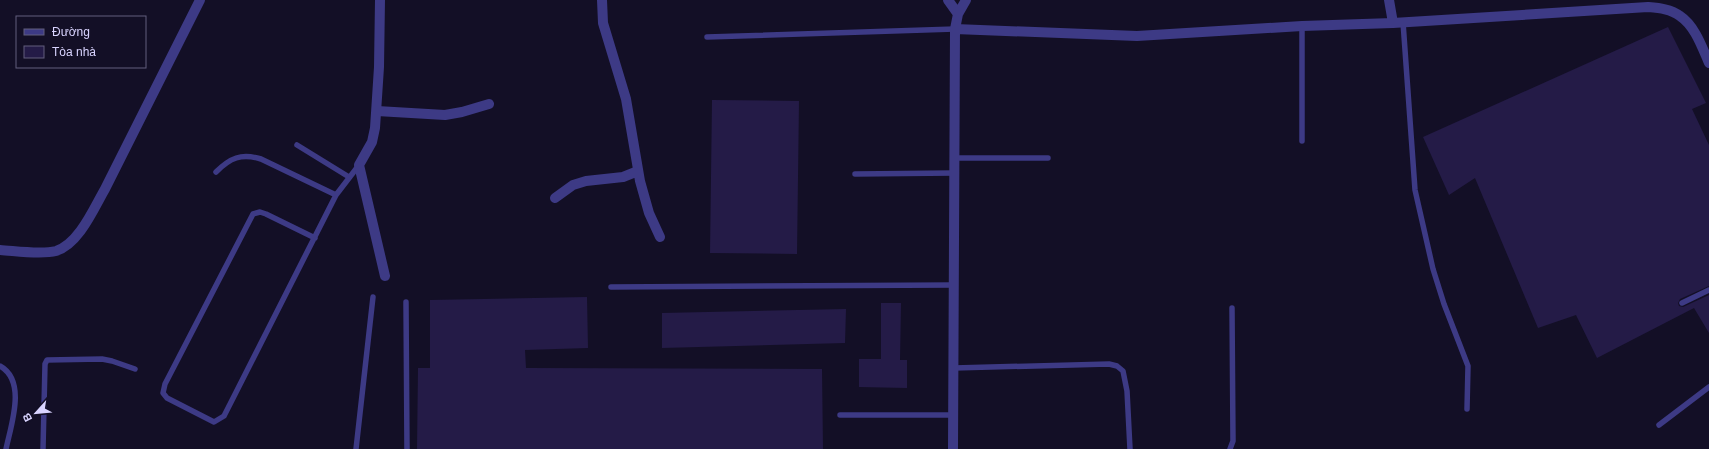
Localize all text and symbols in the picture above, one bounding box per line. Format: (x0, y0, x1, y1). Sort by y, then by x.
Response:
legend (16, 16, 146, 68)
text: Đường (52, 25, 90, 39)
text: Tòa nhà (52, 45, 96, 59)
north arrow (16, 393, 56, 433)
text: B (20, 411, 34, 424)

